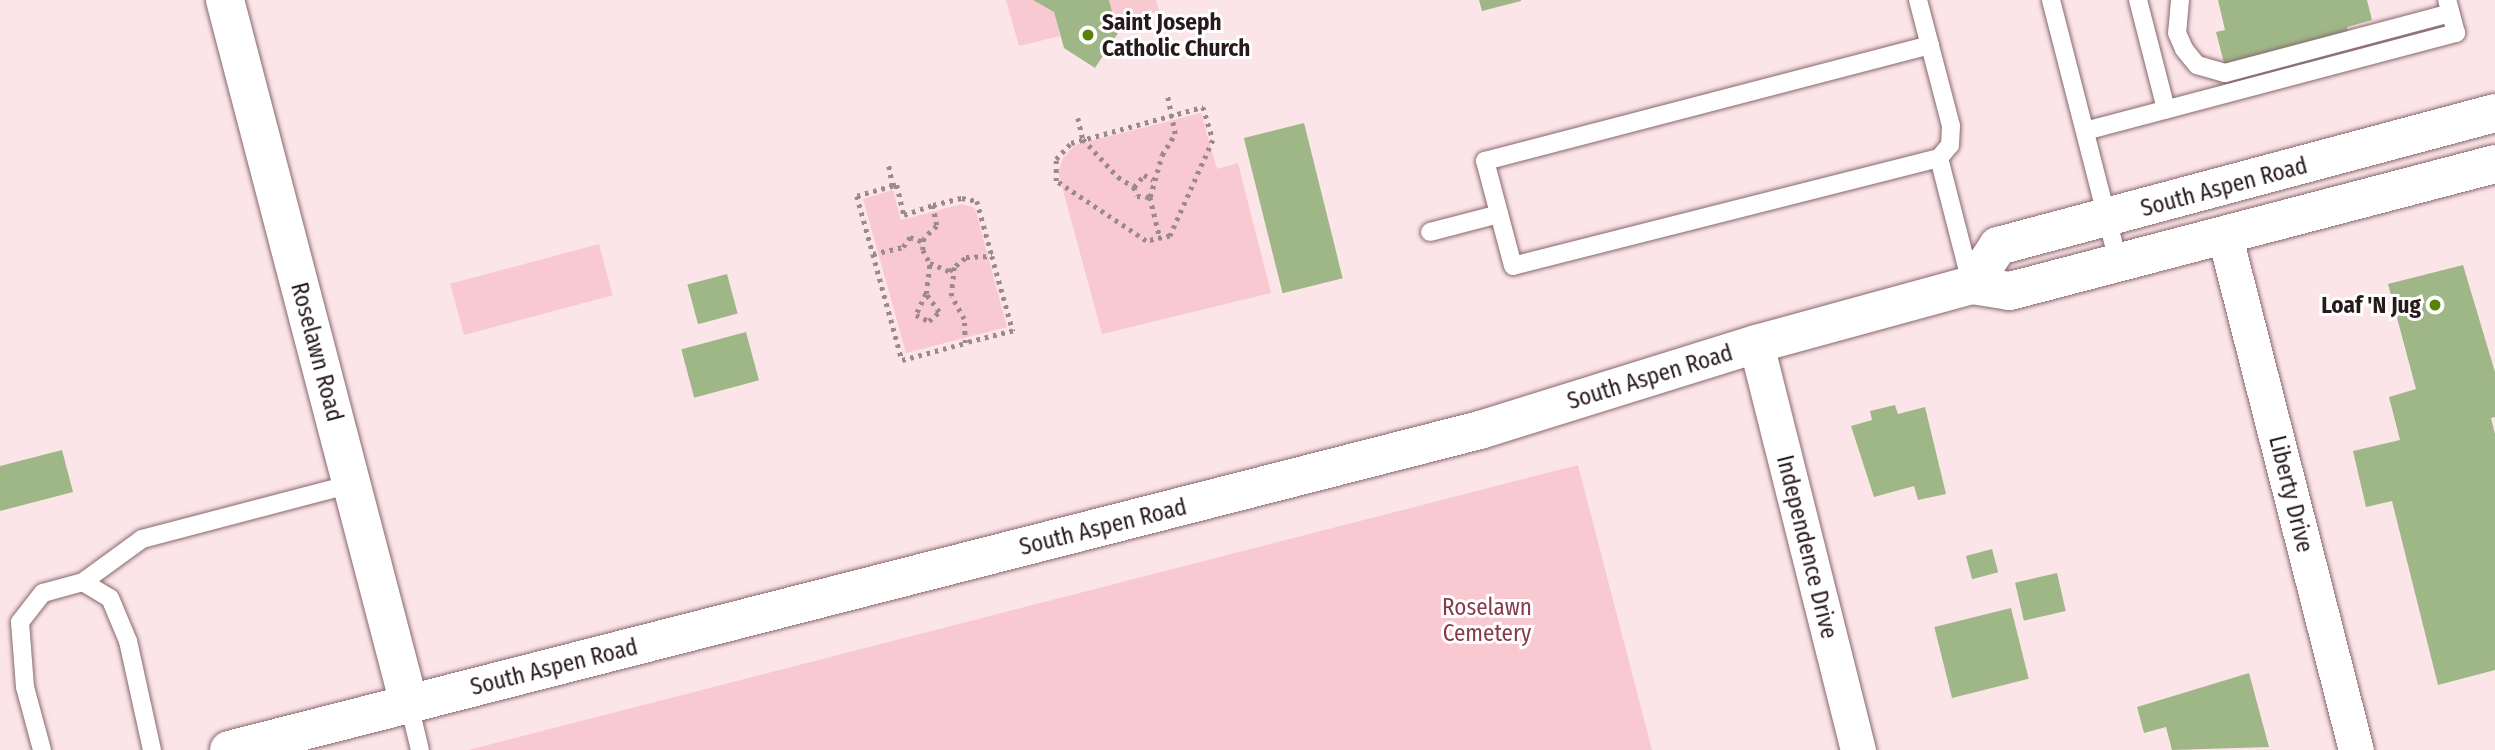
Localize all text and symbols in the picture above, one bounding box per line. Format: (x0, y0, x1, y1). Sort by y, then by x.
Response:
place label: Saint Joseph Catholic Church (1102, 8, 1250, 62)
marker: Saint Joseph Catholic Church (1080, 27, 1096, 43)
street label: South Aspen Road (2138, 152, 2310, 222)
street label: Roselawn Road (285, 279, 349, 425)
place label: Loaf 'N Jug (2321, 291, 2421, 319)
marker: Loaf 'N Jug (2427, 297, 2443, 313)
street label: South Aspen Road (1564, 339, 1736, 415)
street label: Liberty Drive (2263, 433, 2319, 555)
street label: Independence Drive (1771, 452, 1843, 642)
street label: South Aspen Road (1017, 493, 1189, 561)
park label: Roselawn Cemetery (1442, 593, 1532, 647)
street label: South Aspen Road (468, 633, 640, 701)

